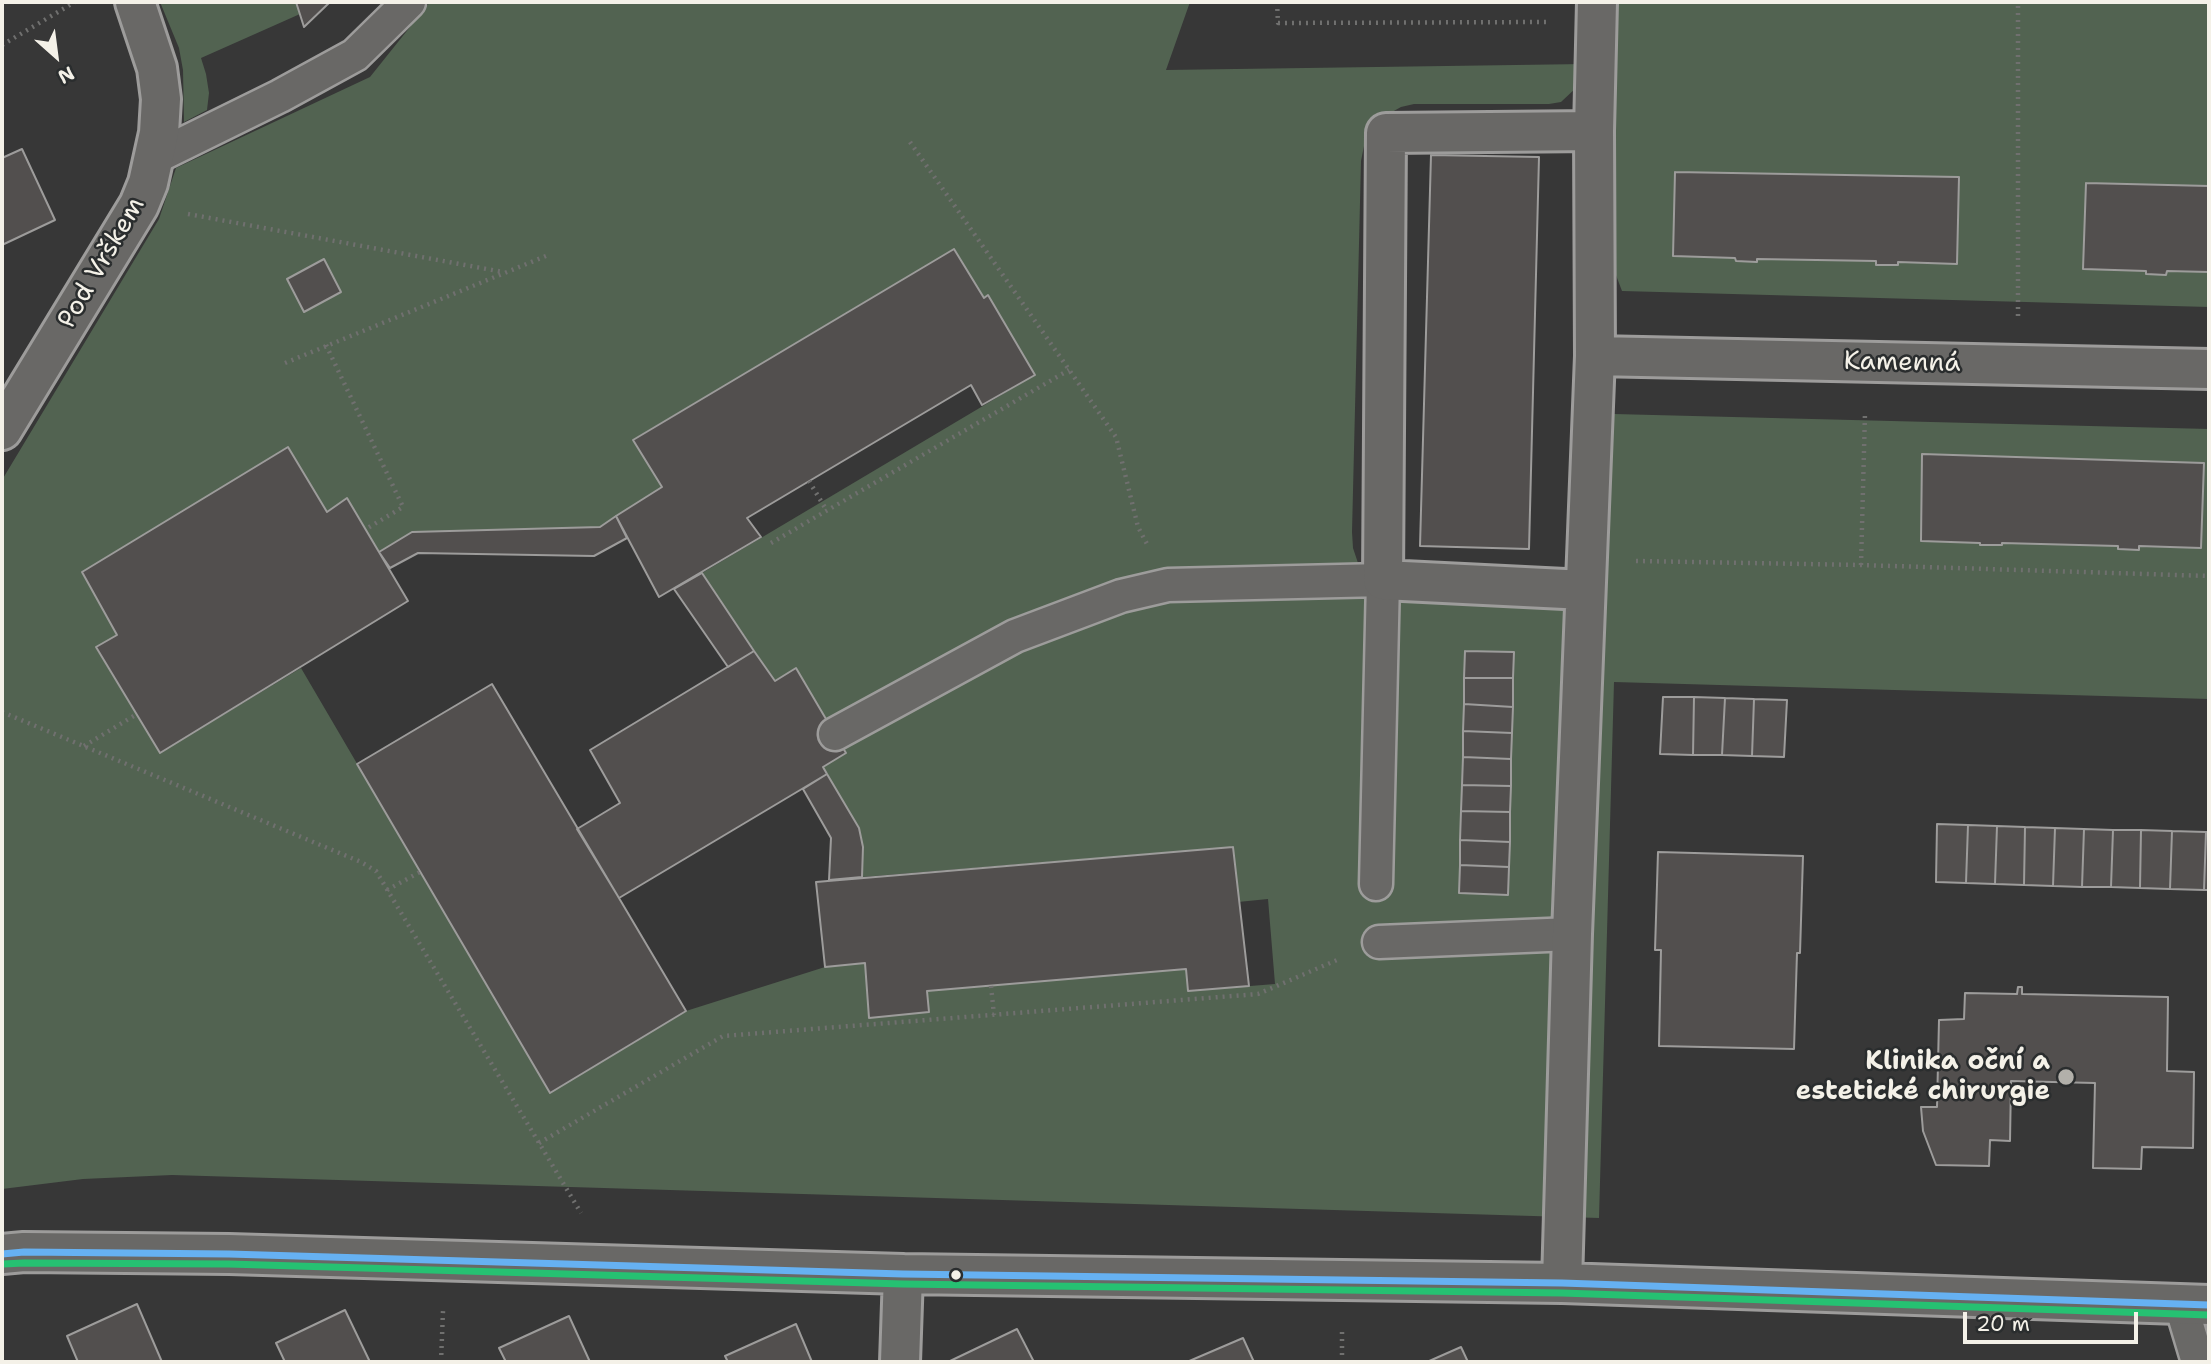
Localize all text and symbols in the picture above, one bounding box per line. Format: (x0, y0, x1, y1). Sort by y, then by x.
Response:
north arrow (21, 21, 91, 91)
text: N (54, 60, 79, 90)
street label: Pod Vrškem (52, 192, 152, 334)
street label: Kamenná (1843, 346, 1961, 380)
place label: Klinika oční a estetické chirurgie (1796, 1046, 2050, 1108)
marker: Klinika oční a estetické chirurgie (2056, 1067, 2076, 1087)
unlabelled marker (949, 1268, 963, 1282)
scale bar (1966, 1298, 2141, 1342)
text: 20 m (1976, 1310, 2030, 1338)

